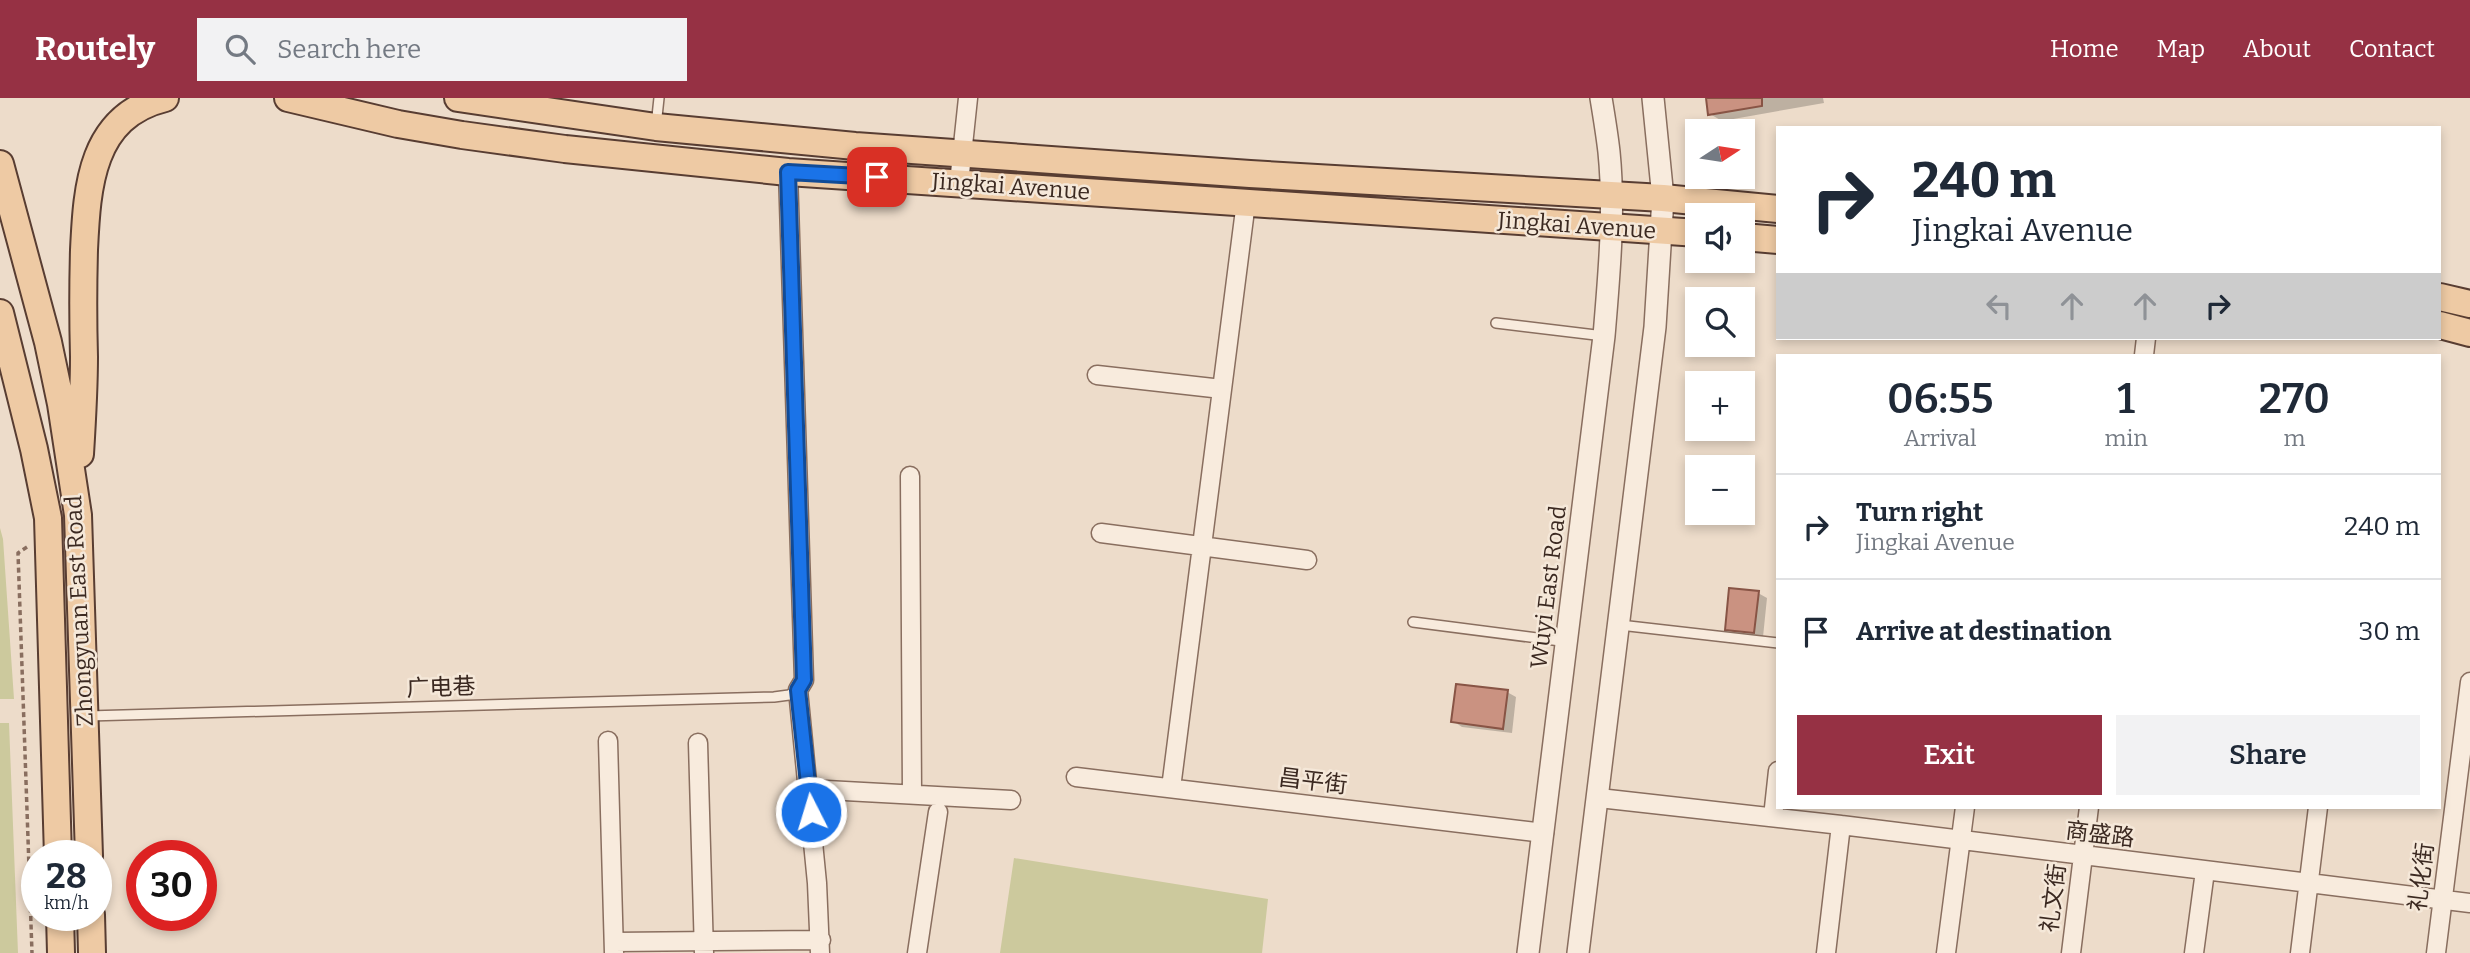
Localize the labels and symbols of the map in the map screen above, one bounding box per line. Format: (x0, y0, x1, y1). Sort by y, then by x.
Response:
north arrow (1685, 119, 1755, 189)
pin (847, 147, 907, 207)
street label: Jingkai Avenue (930, 166, 1091, 206)
street label: Jingkai Avenue (1496, 205, 1657, 245)
street label: Zhongyuan East Road (59, 494, 99, 727)
street label: Wuyi East Road (1524, 504, 1572, 670)
street label: 广电巷 (406, 672, 476, 702)
street label: 昌平街 (1277, 763, 1349, 799)
position arrow (774, 775, 848, 849)
street label: 商盛路 (2064, 816, 2136, 852)
speed limit sign: 30 (126, 840, 217, 931)
street label: 礼化街 (2403, 841, 2439, 913)
street label: 礼文街 (2035, 862, 2071, 934)

